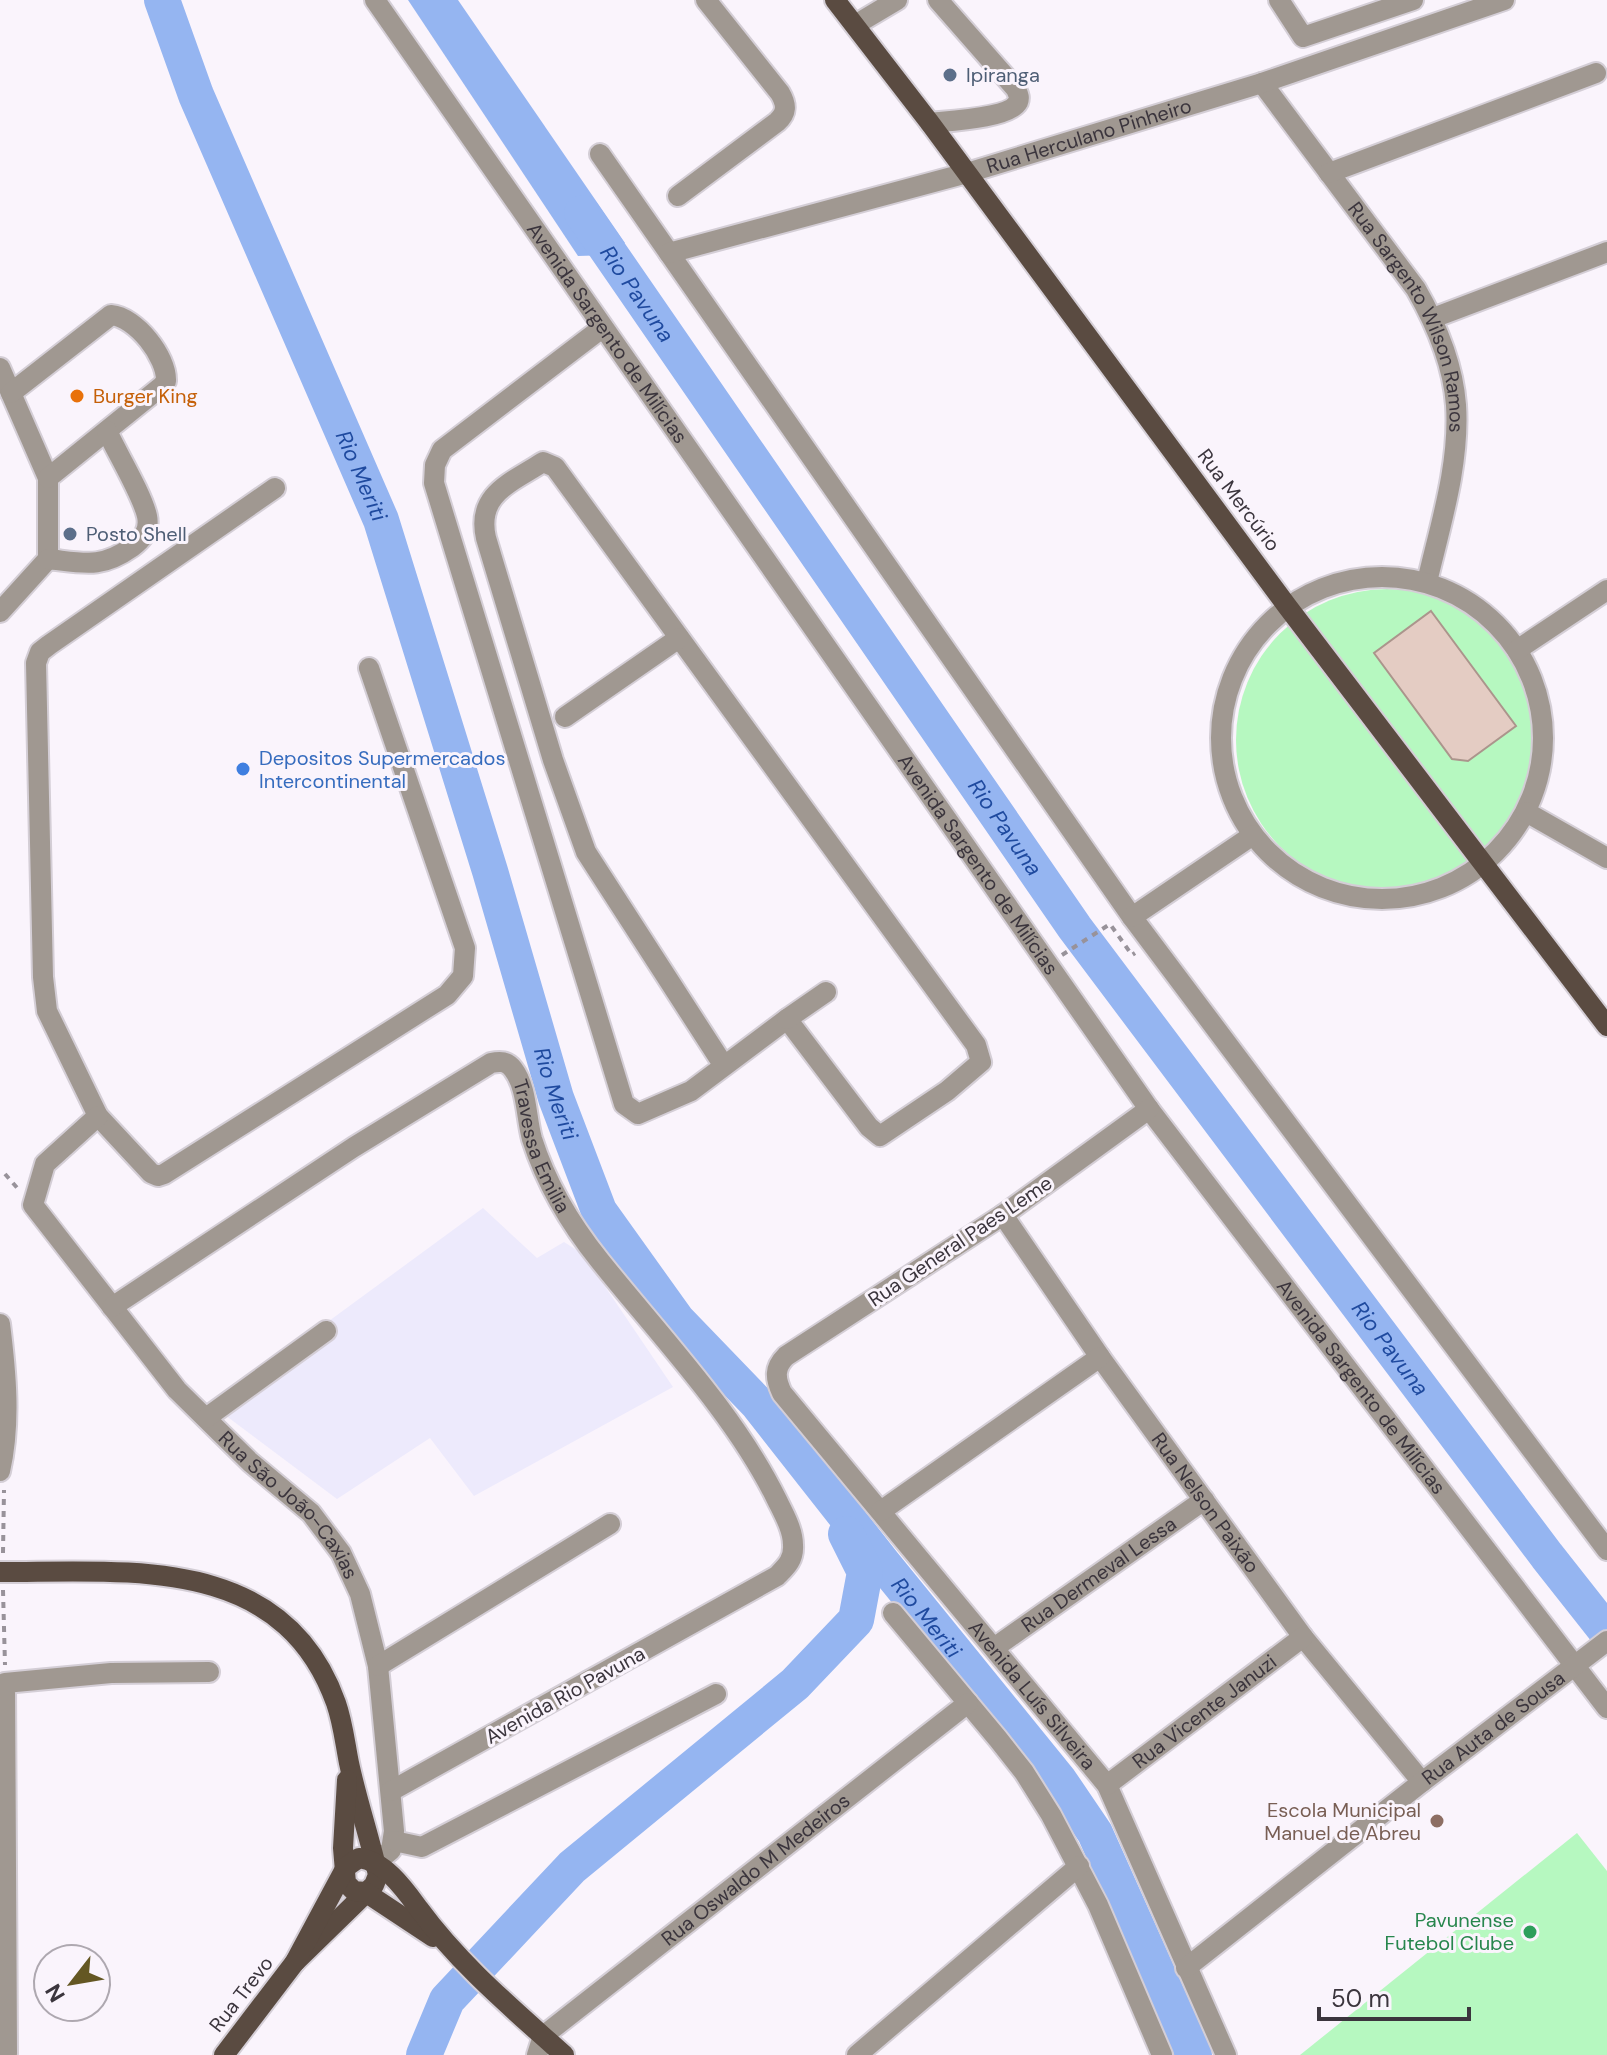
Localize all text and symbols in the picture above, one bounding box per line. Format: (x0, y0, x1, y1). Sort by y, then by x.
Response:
place label: Ipiranga (966, 62, 1040, 88)
marker: Ipiranga (941, 66, 959, 84)
street label: Rua Herculano Pinheiro (983, 92, 1195, 179)
street label: Rua Sargento Wilson Ramos (1342, 196, 1470, 433)
street label: Avenida Sargento de Milícias (521, 217, 694, 449)
water label: Rio Pavuna (594, 240, 681, 348)
place label: Burger King (93, 383, 198, 409)
marker: Burger King (68, 387, 86, 405)
water label: Rio Meriti (329, 426, 394, 526)
street label: Rua Mercúrio (1192, 444, 1286, 556)
place label: Posto Shell (86, 521, 187, 547)
marker: Posto Shell (61, 525, 79, 543)
place label: Depositos Supermercados Intercontinental (259, 745, 505, 794)
street label: Avenida Sargento de Milícias (892, 749, 1064, 980)
marker: Depositos Supermercados Intercontinental (234, 760, 252, 778)
water label: Rio Pavuna (962, 773, 1049, 881)
water label: Rio Meriti (527, 1044, 585, 1145)
street label: Travessa Emilia (507, 1076, 576, 1218)
street label: Rua General Paes Leme (863, 1170, 1057, 1312)
street label: Avenida Sargento de Milícias (1271, 1274, 1452, 1499)
water label: Rio Pavuna (1346, 1295, 1436, 1401)
street label: Rua São João-Caxias (213, 1425, 364, 1583)
street label: Rua Nelson Paixão (1146, 1427, 1265, 1578)
street label: Rua Dermeval Lessa (1016, 1511, 1181, 1638)
water label: Rio Meriti (885, 1571, 969, 1664)
street label: Avenida Luís Silveira (963, 1615, 1102, 1775)
street label: Avenida Rio Pavuna (481, 1640, 649, 1750)
street label: Rua Vicente Januzi (1127, 1649, 1282, 1774)
street label: Rua Auta de Sousa (1416, 1665, 1570, 1791)
street label: Rua Oswaldo M Medeiros (656, 1787, 855, 1951)
place label: Escola Municipal Manuel de Abreu (1264, 1797, 1421, 1846)
marker: Escola Municipal Manuel de Abreu (1428, 1812, 1446, 1830)
place label: Pavunense Futebol Clube (1385, 1907, 1514, 1956)
marker: Pavunense Futebol Clube (1521, 1923, 1539, 1941)
north arrow (32, 1943, 112, 2023)
street label: Rua Trevo (203, 1951, 279, 2037)
scale bar (1319, 1971, 1469, 2021)
text: N (39, 1979, 72, 2007)
text: 50 m (1331, 1983, 1390, 2014)

